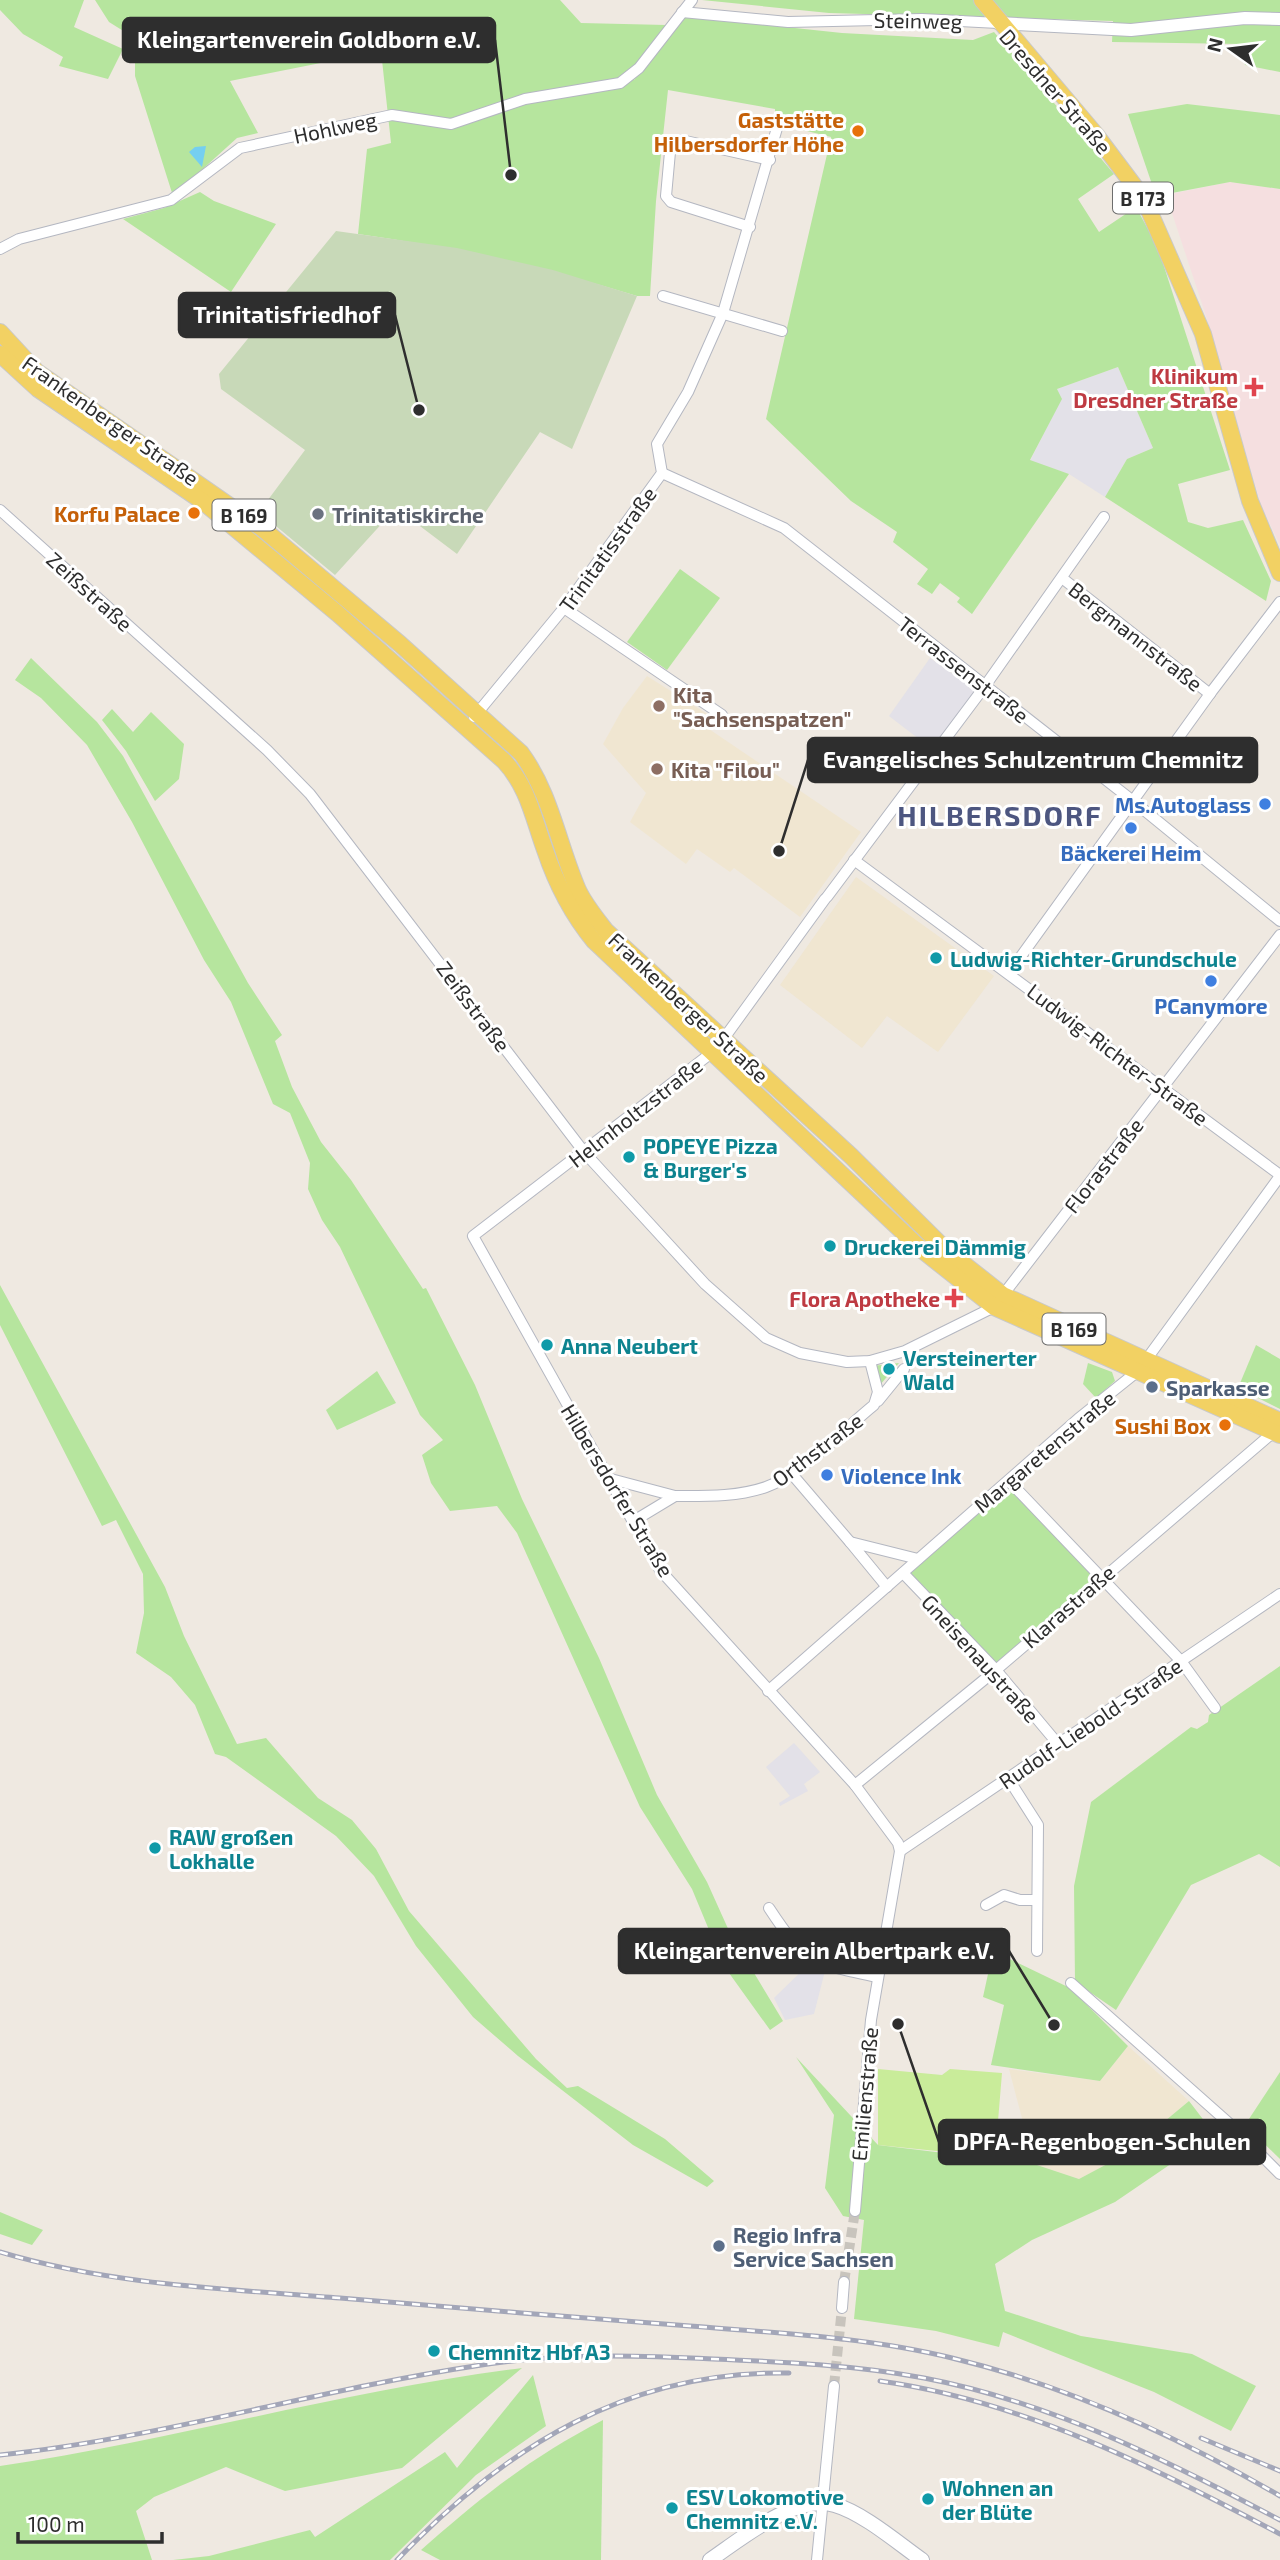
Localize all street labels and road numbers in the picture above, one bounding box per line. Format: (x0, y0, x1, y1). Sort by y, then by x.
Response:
street label: Steinweg (873, 7, 963, 33)
street label: Dresdner Straße (995, 23, 1117, 159)
street label: Hohlweg (291, 106, 379, 148)
road number: B 173 (1113, 182, 1173, 214)
street label: Frankenberger Straße (18, 350, 204, 490)
street label: Trinitatisstraße (553, 481, 661, 617)
road number: B 169 (212, 500, 276, 530)
street label: Zeißstraße (42, 546, 138, 636)
street label: Bergmannstraße (1064, 576, 1208, 696)
street label: Terrassenstraße (894, 610, 1034, 728)
street label: Frankenberger Straße (604, 927, 774, 1087)
street label: Zeißstraße (432, 956, 516, 1056)
street label: Ludwig-Richter-Straße (1023, 978, 1213, 1130)
street label: Helmholtzstraße (563, 1052, 707, 1172)
street label: Florastraße (1058, 1113, 1148, 1217)
road number: B 169 (1042, 1314, 1106, 1344)
street label: Margaretenstraße (968, 1385, 1120, 1517)
street label: Hilbersdorfer Straße (557, 1399, 679, 1581)
street label: Orthstraße (767, 1407, 867, 1491)
street label: Klarastraße (1017, 1559, 1119, 1653)
street label: Gneisenaustraße (917, 1589, 1045, 1727)
street label: Rudolf-Liebold-Straße (994, 1652, 1186, 1794)
street label: Emilienstraße (846, 2026, 882, 2162)

